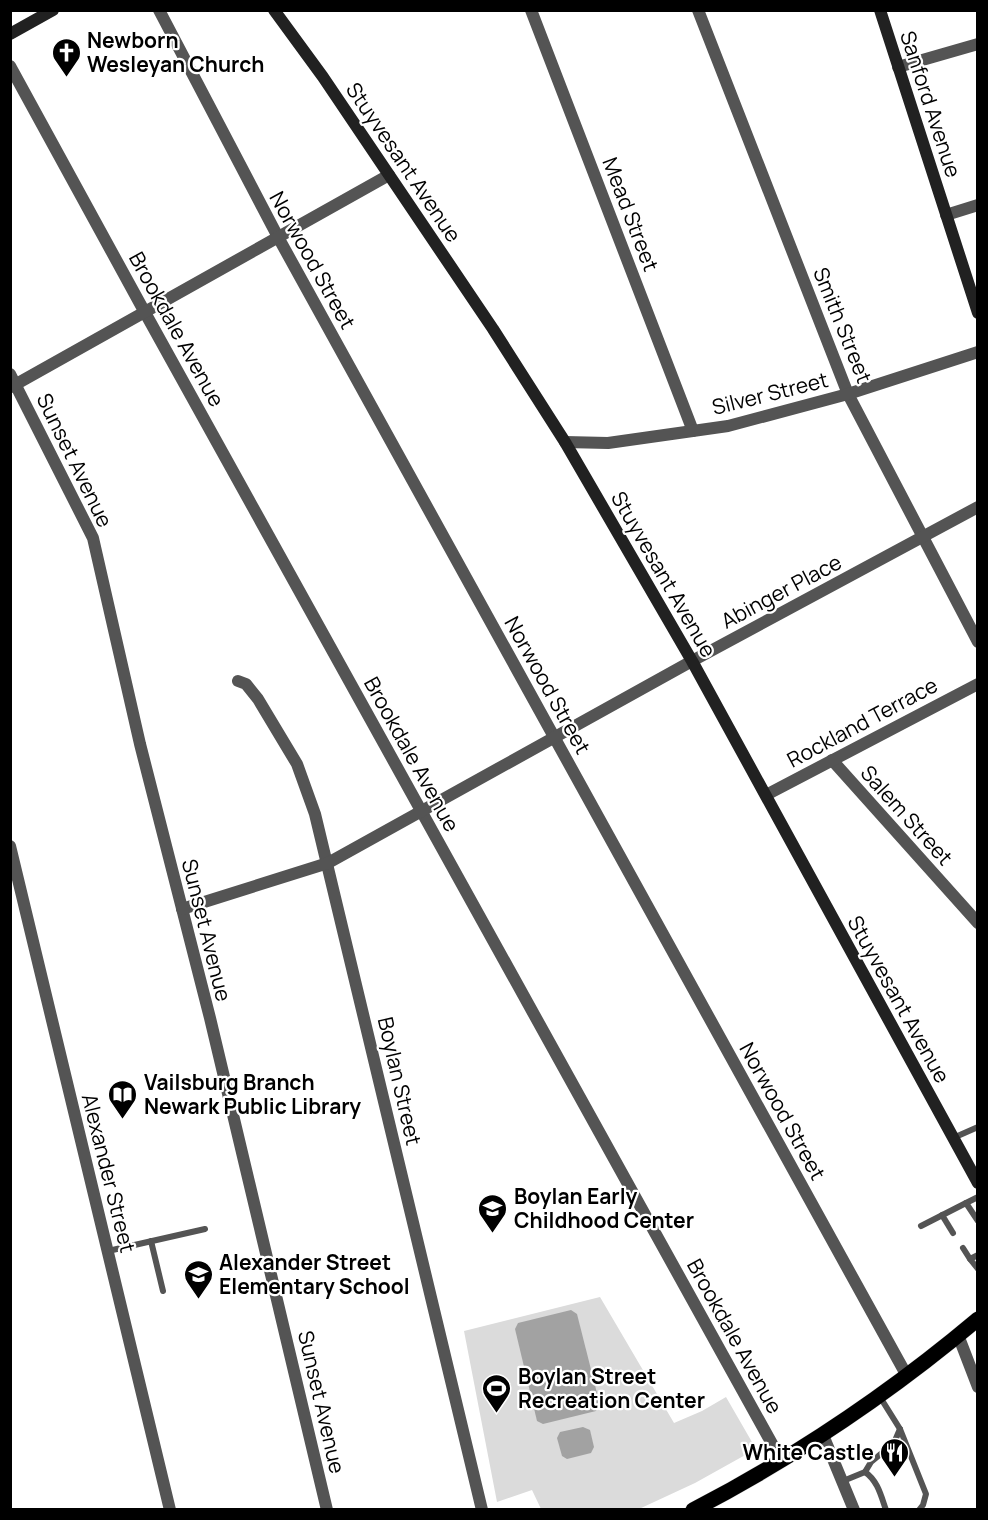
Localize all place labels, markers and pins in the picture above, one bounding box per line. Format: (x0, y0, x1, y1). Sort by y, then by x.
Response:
place label: Newborn Wesleyan Church (87, 26, 265, 78)
church icon: Newborn Wesleyan Church (50, 36, 82, 78)
place label: Vailsburg Branch Newark Public Library (144, 1068, 361, 1120)
library icon: Vailsburg Branch Newark Public Library (107, 1078, 139, 1120)
place label: Boylan Early Childhood Center (514, 1182, 694, 1234)
school or university icon: Boylan Early Childhood Center (477, 1192, 509, 1234)
place label: Alexander Street Elementary School (219, 1248, 410, 1300)
school or university icon: Alexander Street Elementary School (182, 1258, 214, 1300)
place label: Boylan Street Recreation Center (518, 1362, 705, 1414)
sports icon: Boylan Street Recreation Center (481, 1372, 513, 1414)
restaurant icon: White Castle (879, 1436, 911, 1478)
place label: White Castle (743, 1438, 874, 1466)

